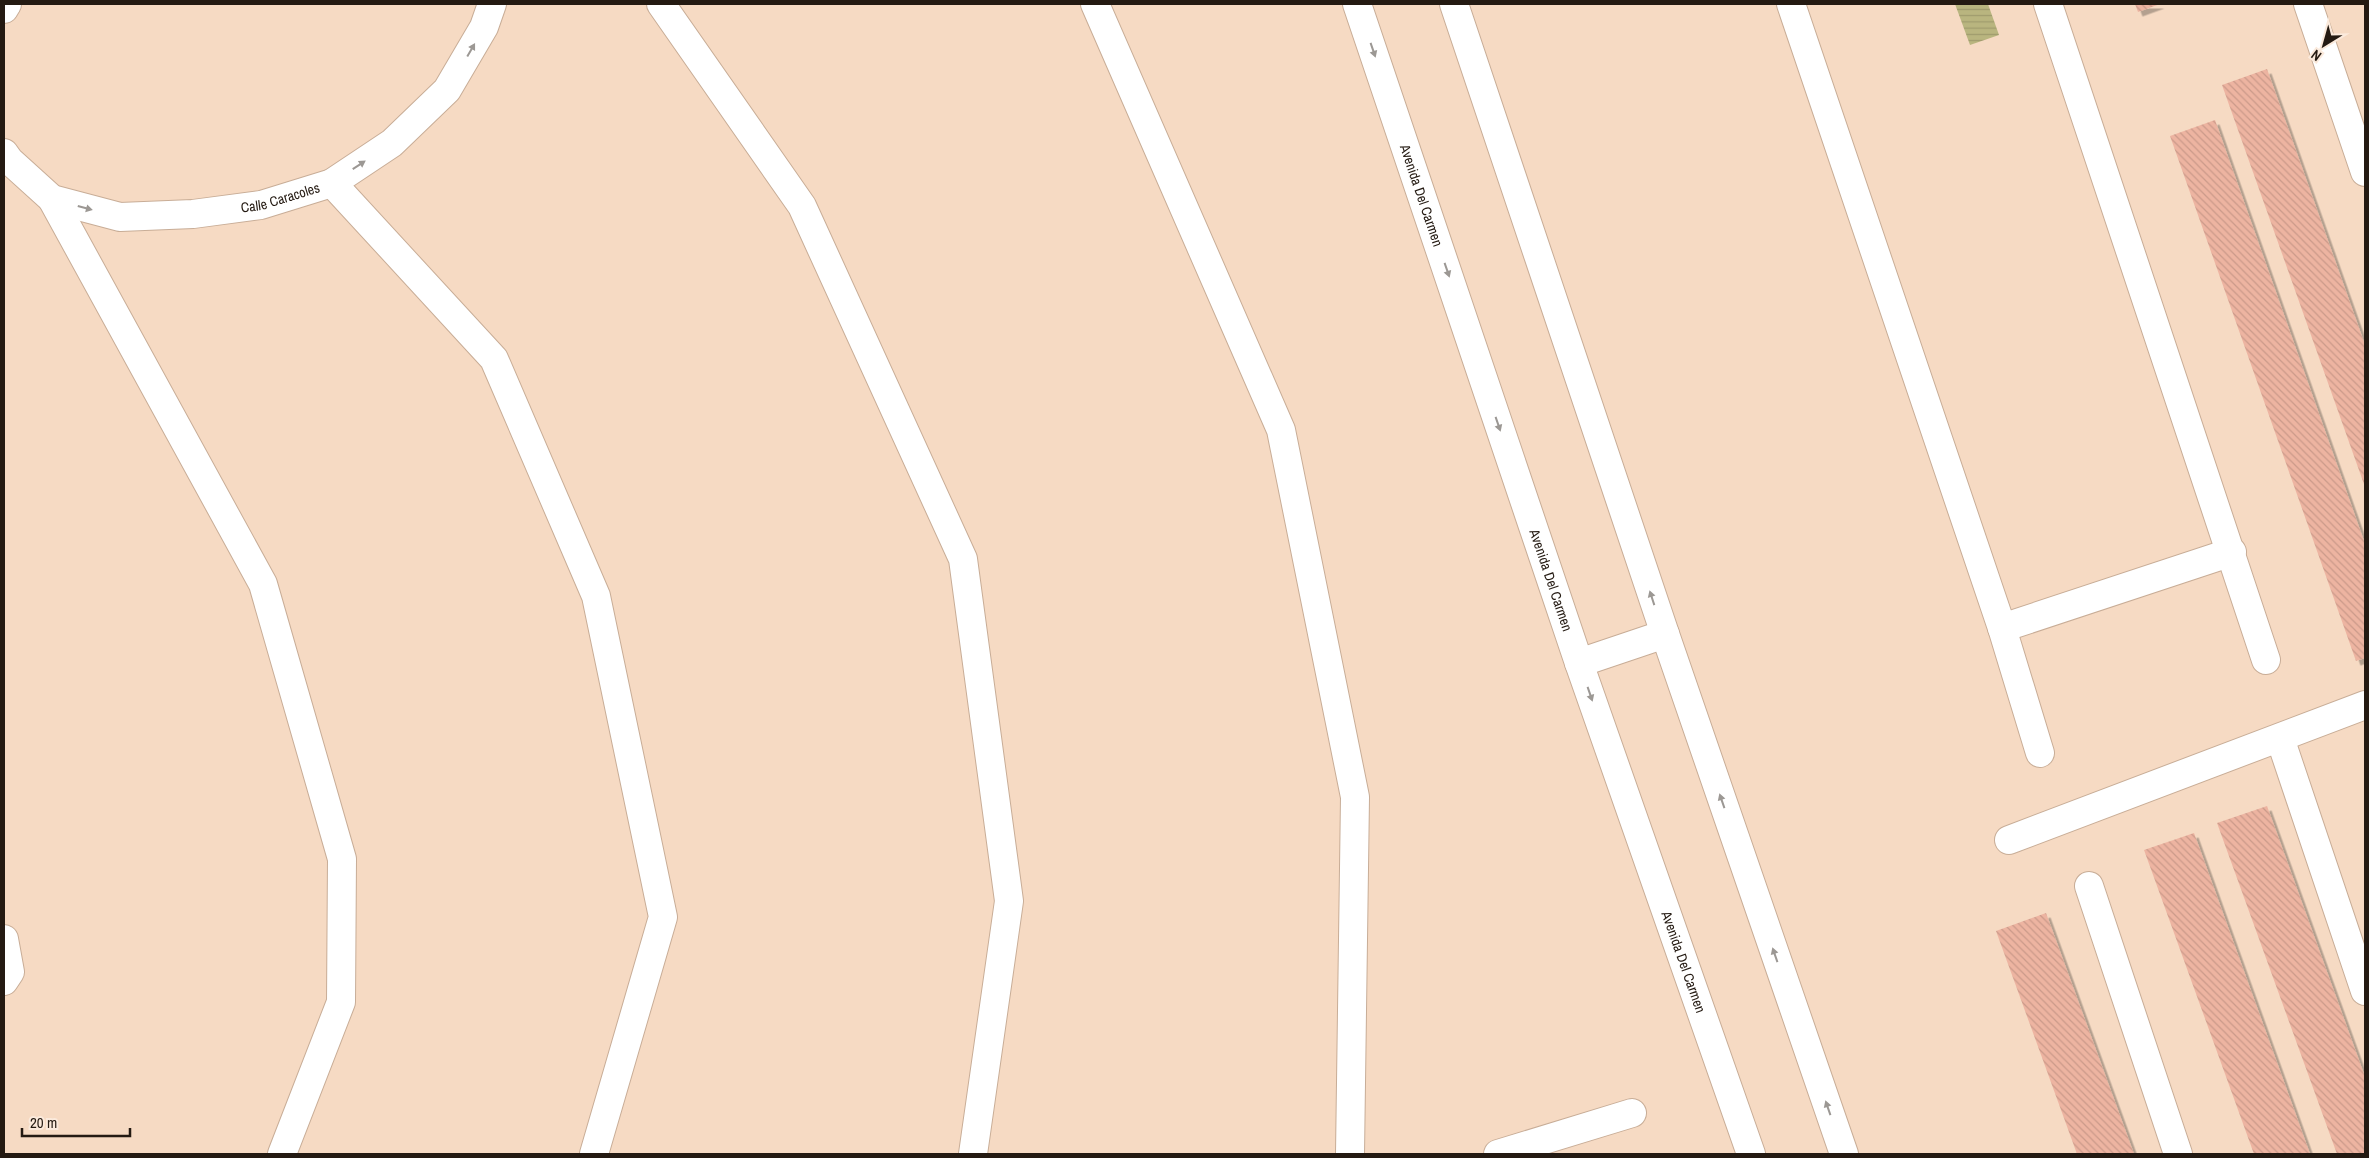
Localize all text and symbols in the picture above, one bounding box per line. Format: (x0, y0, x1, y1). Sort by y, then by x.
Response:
north arrow (2299, 20, 2349, 70)
one-way arrow (466, 43, 475, 56)
one-way arrow (1369, 43, 1377, 58)
text: N (2307, 46, 2325, 65)
street label: Avenida Del Carmen (1396, 141, 1447, 249)
one-way arrow (353, 160, 366, 170)
street label: Calle Caracoles (240, 178, 322, 217)
one-way arrow (77, 204, 92, 212)
one-way arrow (1443, 263, 1451, 278)
one-way arrow (1495, 417, 1503, 432)
street label: Avenida Del Carmen (1525, 526, 1577, 634)
one-way arrow (1648, 590, 1656, 605)
one-way arrow (1587, 687, 1594, 702)
one-way arrow (1718, 793, 1726, 808)
street label: Avenida Del Carmen (1657, 908, 1710, 1015)
one-way arrow (1771, 947, 1778, 962)
one-way arrow (1824, 1100, 1832, 1115)
scale bar (22, 1106, 130, 1138)
text: 20 m (30, 1112, 57, 1133)

